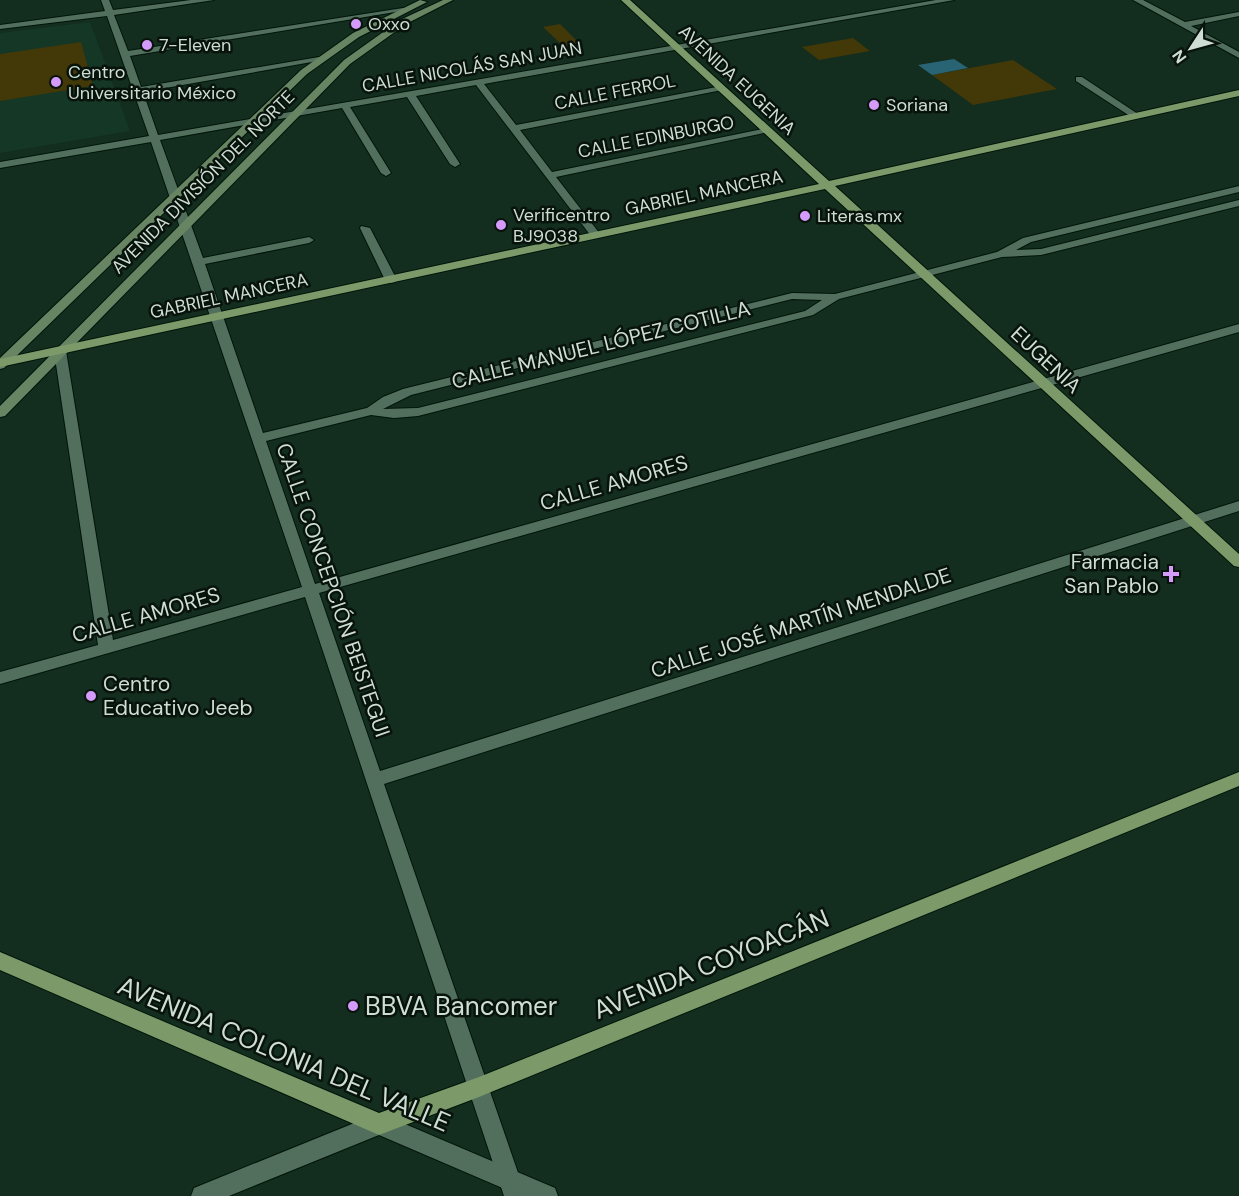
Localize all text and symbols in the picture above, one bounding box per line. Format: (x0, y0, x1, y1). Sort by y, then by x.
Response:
place label: Oxxo (368, 12, 410, 36)
marker: Oxxo (349, 17, 363, 31)
north arrow (1161, 18, 1221, 78)
street label: AVENIDA EUGENIA (673, 20, 801, 141)
place label: 7-Eleven (159, 33, 231, 57)
street label: CALLE NICOLÁS SAN JUAN (360, 36, 584, 98)
marker: 7-Eleven (140, 38, 154, 52)
text: N (1167, 46, 1191, 67)
place label: Centro Universitario México (68, 60, 236, 105)
street label: CALLE FERROL (552, 68, 678, 116)
marker: Centro Universitario México (49, 75, 63, 89)
street label: AVENIDA DIVISIÓN DEL NORTE (106, 85, 300, 279)
place label: Soriana (886, 93, 948, 117)
marker: Soriana (867, 98, 881, 112)
street label: CALLE EDINBURGO (576, 110, 736, 164)
street label: GABRIEL MANCERA (623, 165, 785, 221)
place label: Verificentro BJ9038 (513, 203, 610, 248)
place label: Literas.mx (817, 204, 902, 228)
marker: Literas.mx (798, 209, 812, 223)
marker: Verificentro BJ9038 (494, 218, 508, 232)
street label: GABRIEL MANCERA (148, 268, 310, 324)
street label: CALLE MANUEL LÓPEZ COTILLA (449, 294, 753, 396)
street label: EUGENIA (1005, 320, 1087, 400)
street label: CALLE CONCEPCIÓN BEISTEGUI (269, 439, 397, 741)
street label: CALLE AMORES (537, 449, 691, 517)
place label: Farmacia San Pablo (1064, 548, 1159, 600)
street label: CALLE JOSÉ MARTÍN MENDALDE (647, 561, 955, 685)
marker: Farmacia San Pablo (1164, 567, 1178, 581)
street label: CALLE AMORES (69, 581, 223, 649)
place label: Centro Educativo Jeeb (103, 670, 253, 722)
marker: Centro Educativo Jeeb (84, 689, 98, 703)
street label: AVENIDA COYOACÁN (588, 901, 834, 1027)
street label: AVENIDA COLONIA DEL VALLE (112, 968, 456, 1140)
place label: BBVA Bancomer (365, 989, 557, 1023)
marker: BBVA Bancomer (346, 999, 360, 1013)

